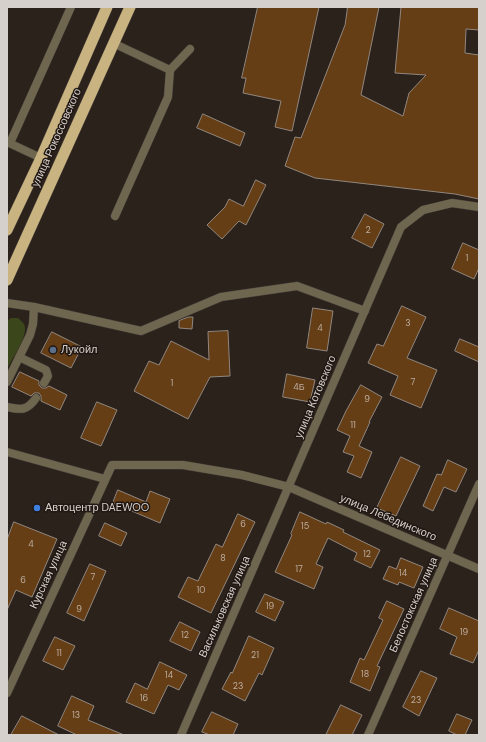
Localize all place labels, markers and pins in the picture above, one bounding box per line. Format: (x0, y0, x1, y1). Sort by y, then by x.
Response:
place label: Лукойл (61, 343, 97, 357)
marker: Лукойл (48, 345, 58, 355)
place label: Автоцентр DAEWOO (45, 501, 149, 515)
marker: Автоцентр DAEWOO (32, 503, 42, 513)

